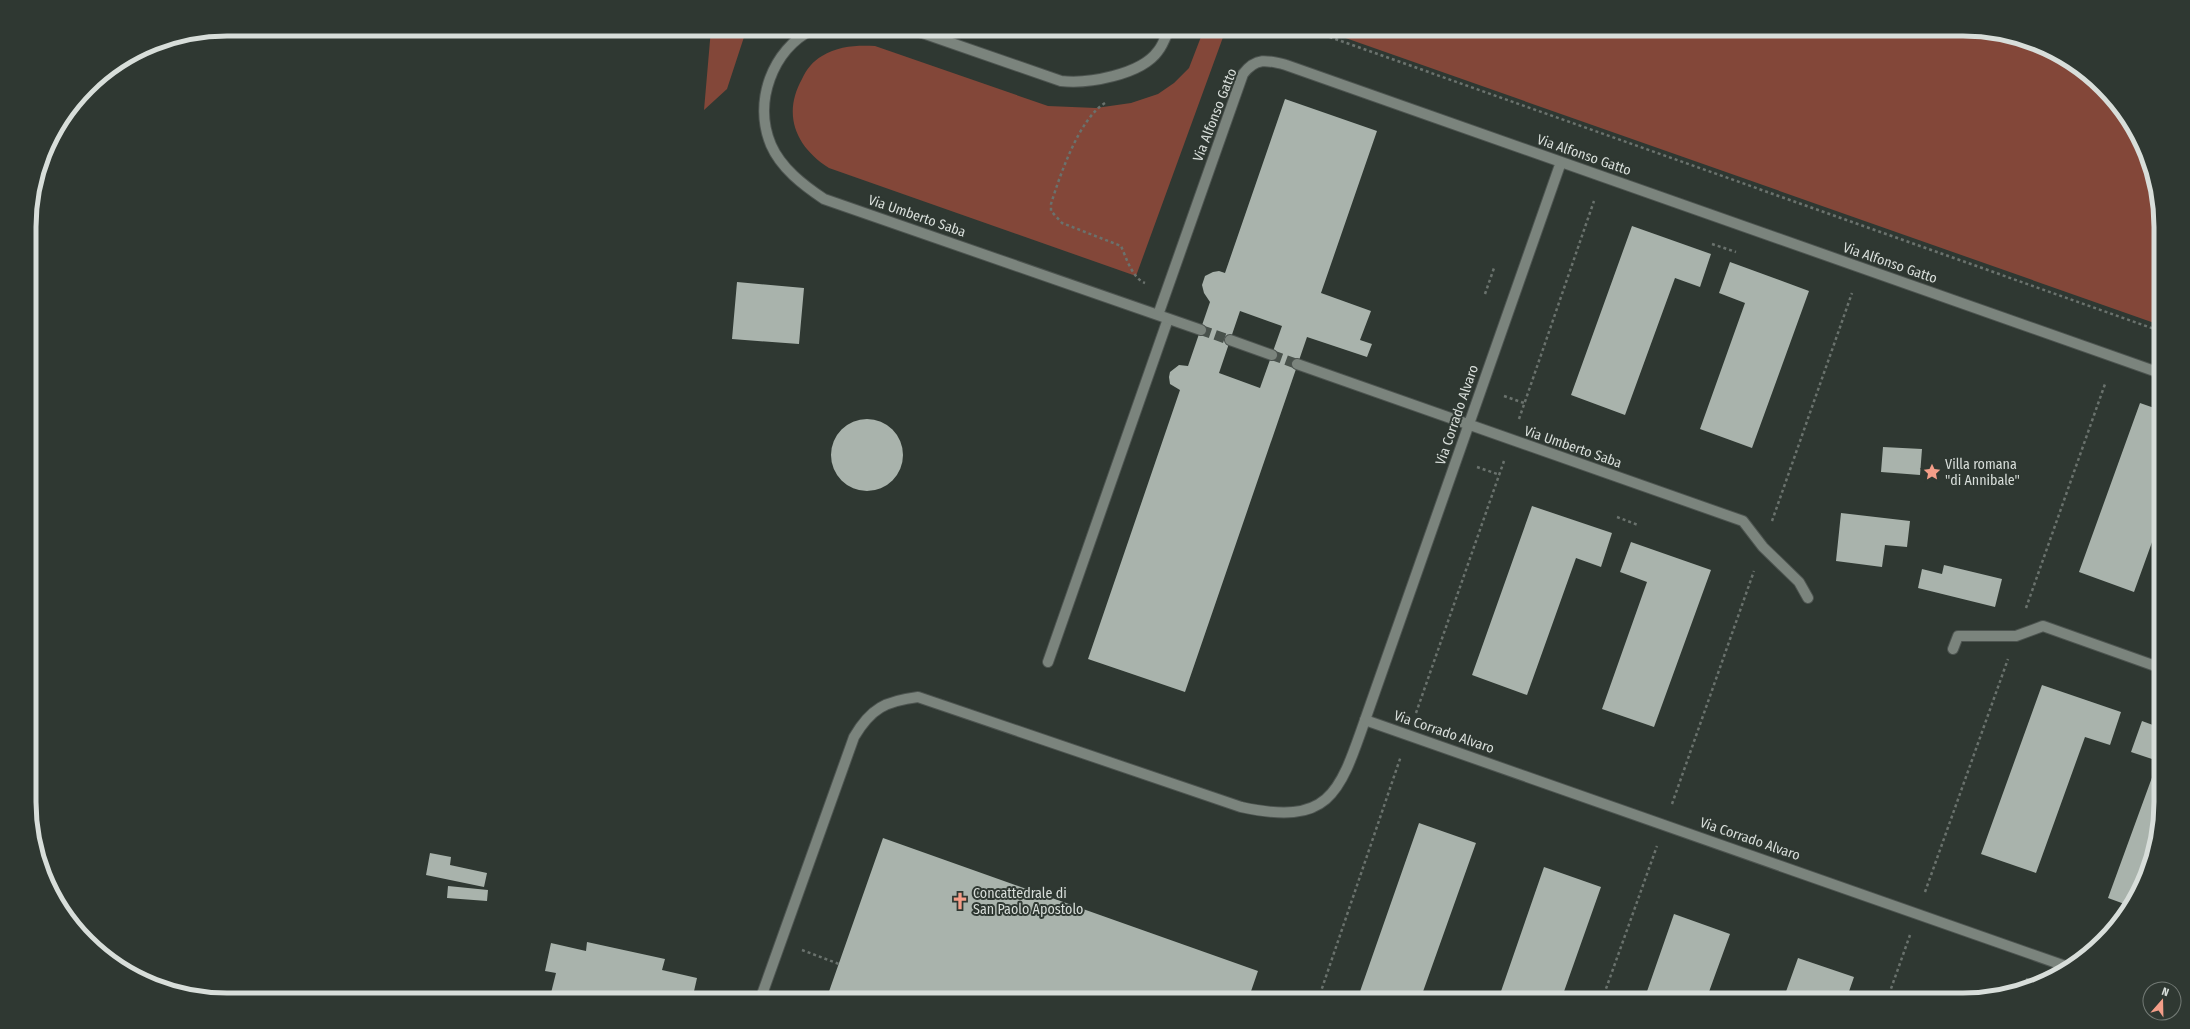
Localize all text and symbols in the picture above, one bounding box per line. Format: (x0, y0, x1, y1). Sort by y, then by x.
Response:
street label: Via Alfonso Gatto (1189, 66, 1241, 164)
street label: Via Alfonso Gatto (1535, 131, 1633, 179)
street label: Via Umberto Saba (866, 191, 968, 241)
street label: Via Alfonso Gatto (1841, 239, 1939, 287)
street label: Via Corrado Alvaro (1432, 363, 1482, 467)
street label: Via Umberto Saba (1522, 422, 1624, 472)
place label: Villa romana "di Annibale" (1945, 456, 2020, 489)
place icon: Villa romana "di Annibale" (1922, 462, 1942, 482)
street label: Via Corrado Alvaro (1392, 707, 1496, 757)
street label: Via Corrado Alvaro (1698, 814, 1802, 864)
place label: Concattedrale di San Paolo Apostolo (973, 885, 1083, 918)
church icon: Concattedrale di San Paolo Apostolo (950, 891, 970, 911)
north arrow (2142, 981, 2182, 1021)
text: N (2160, 985, 2171, 999)

